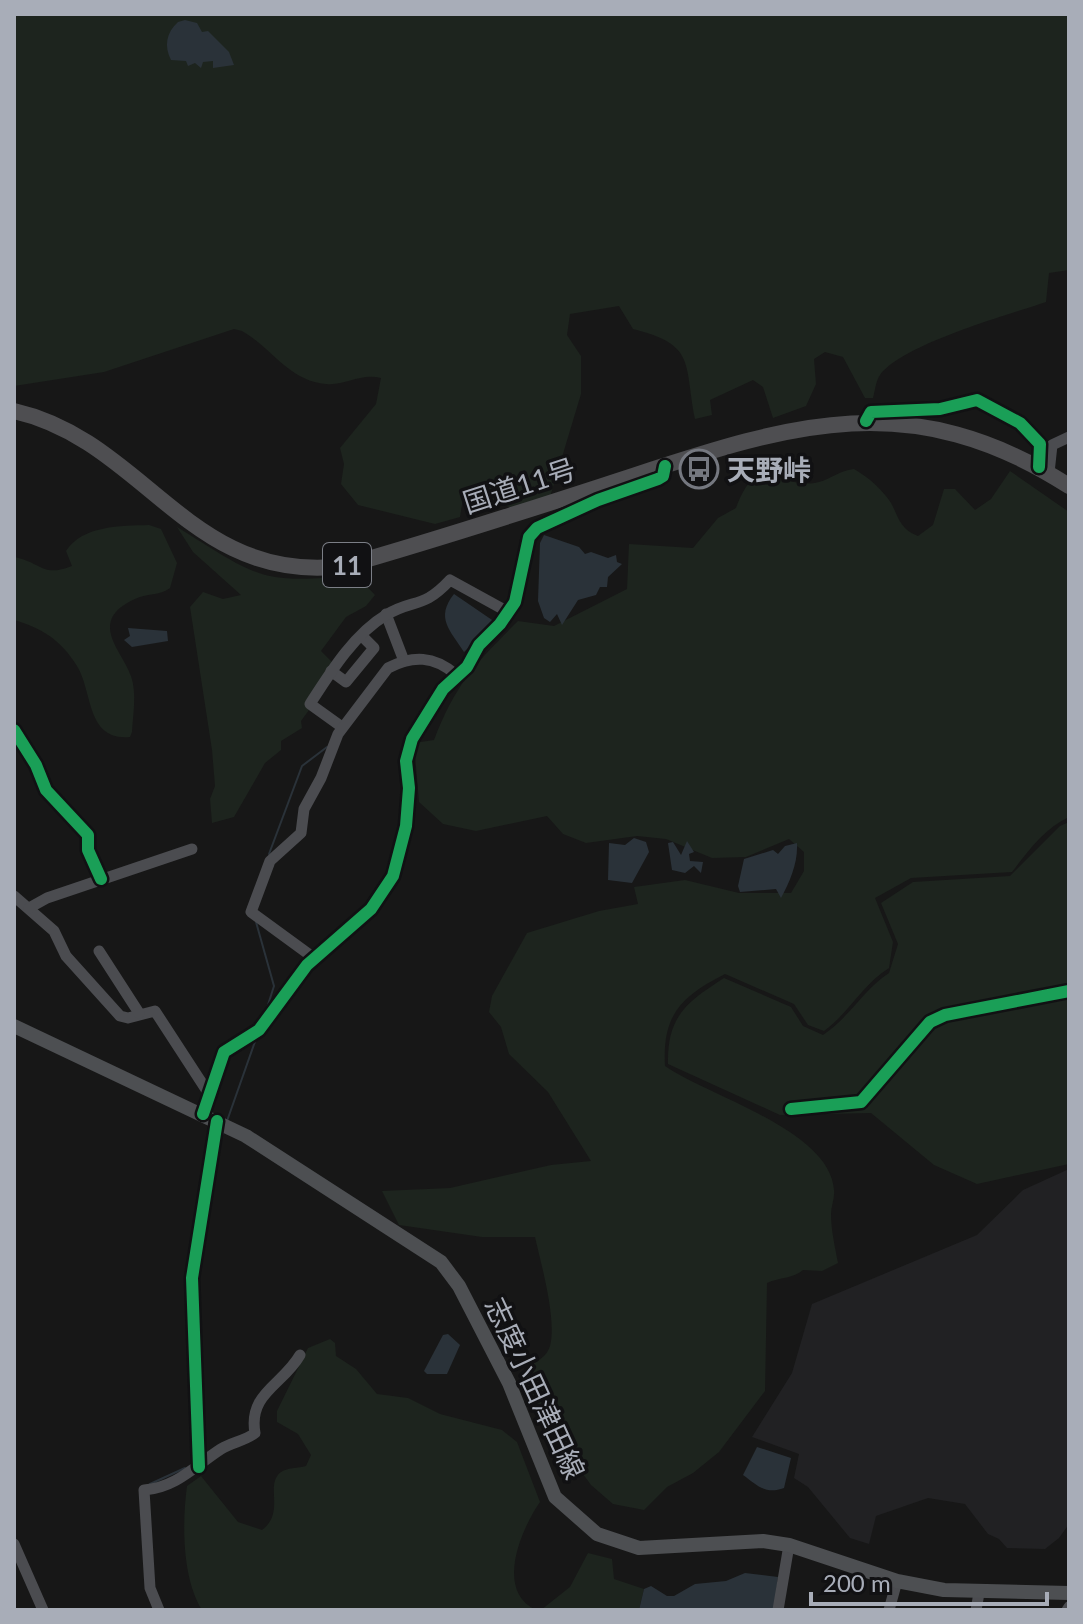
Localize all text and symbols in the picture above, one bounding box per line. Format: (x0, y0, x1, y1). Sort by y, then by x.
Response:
bus stop icon: 天野峠 (678, 448, 720, 490)
street label: 国道11号 (458, 451, 580, 519)
place label: 天野峠 (727, 452, 811, 486)
road number: 11 (323, 543, 371, 587)
street label: 志度小田津田線 (479, 1292, 593, 1484)
scale bar (811, 1556, 1047, 1606)
text: 200 m (823, 1568, 891, 1597)

